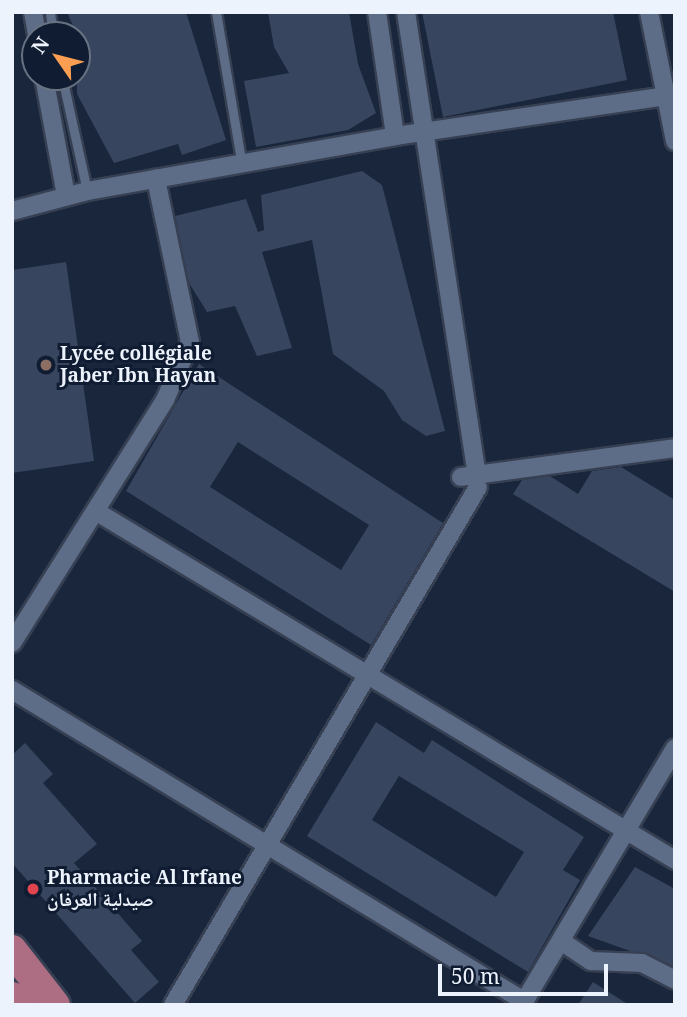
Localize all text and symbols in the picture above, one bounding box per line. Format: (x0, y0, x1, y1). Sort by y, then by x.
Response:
north arrow (21, 21, 91, 91)
text: N (25, 32, 55, 59)
place label: Lycée collégiale Jaber Ibn Hayan (60, 343, 216, 387)
marker: Lycée collégiale Jaber Ibn Hayan (38, 357, 54, 373)
place label: Pharmacie Al Irfane صيدلية العرفان (47, 867, 242, 911)
marker: Pharmacie Al Irfane صيدلية العرفان (25, 881, 41, 897)
scale bar (442, 950, 612, 994)
text: 50 m (451, 962, 500, 990)

